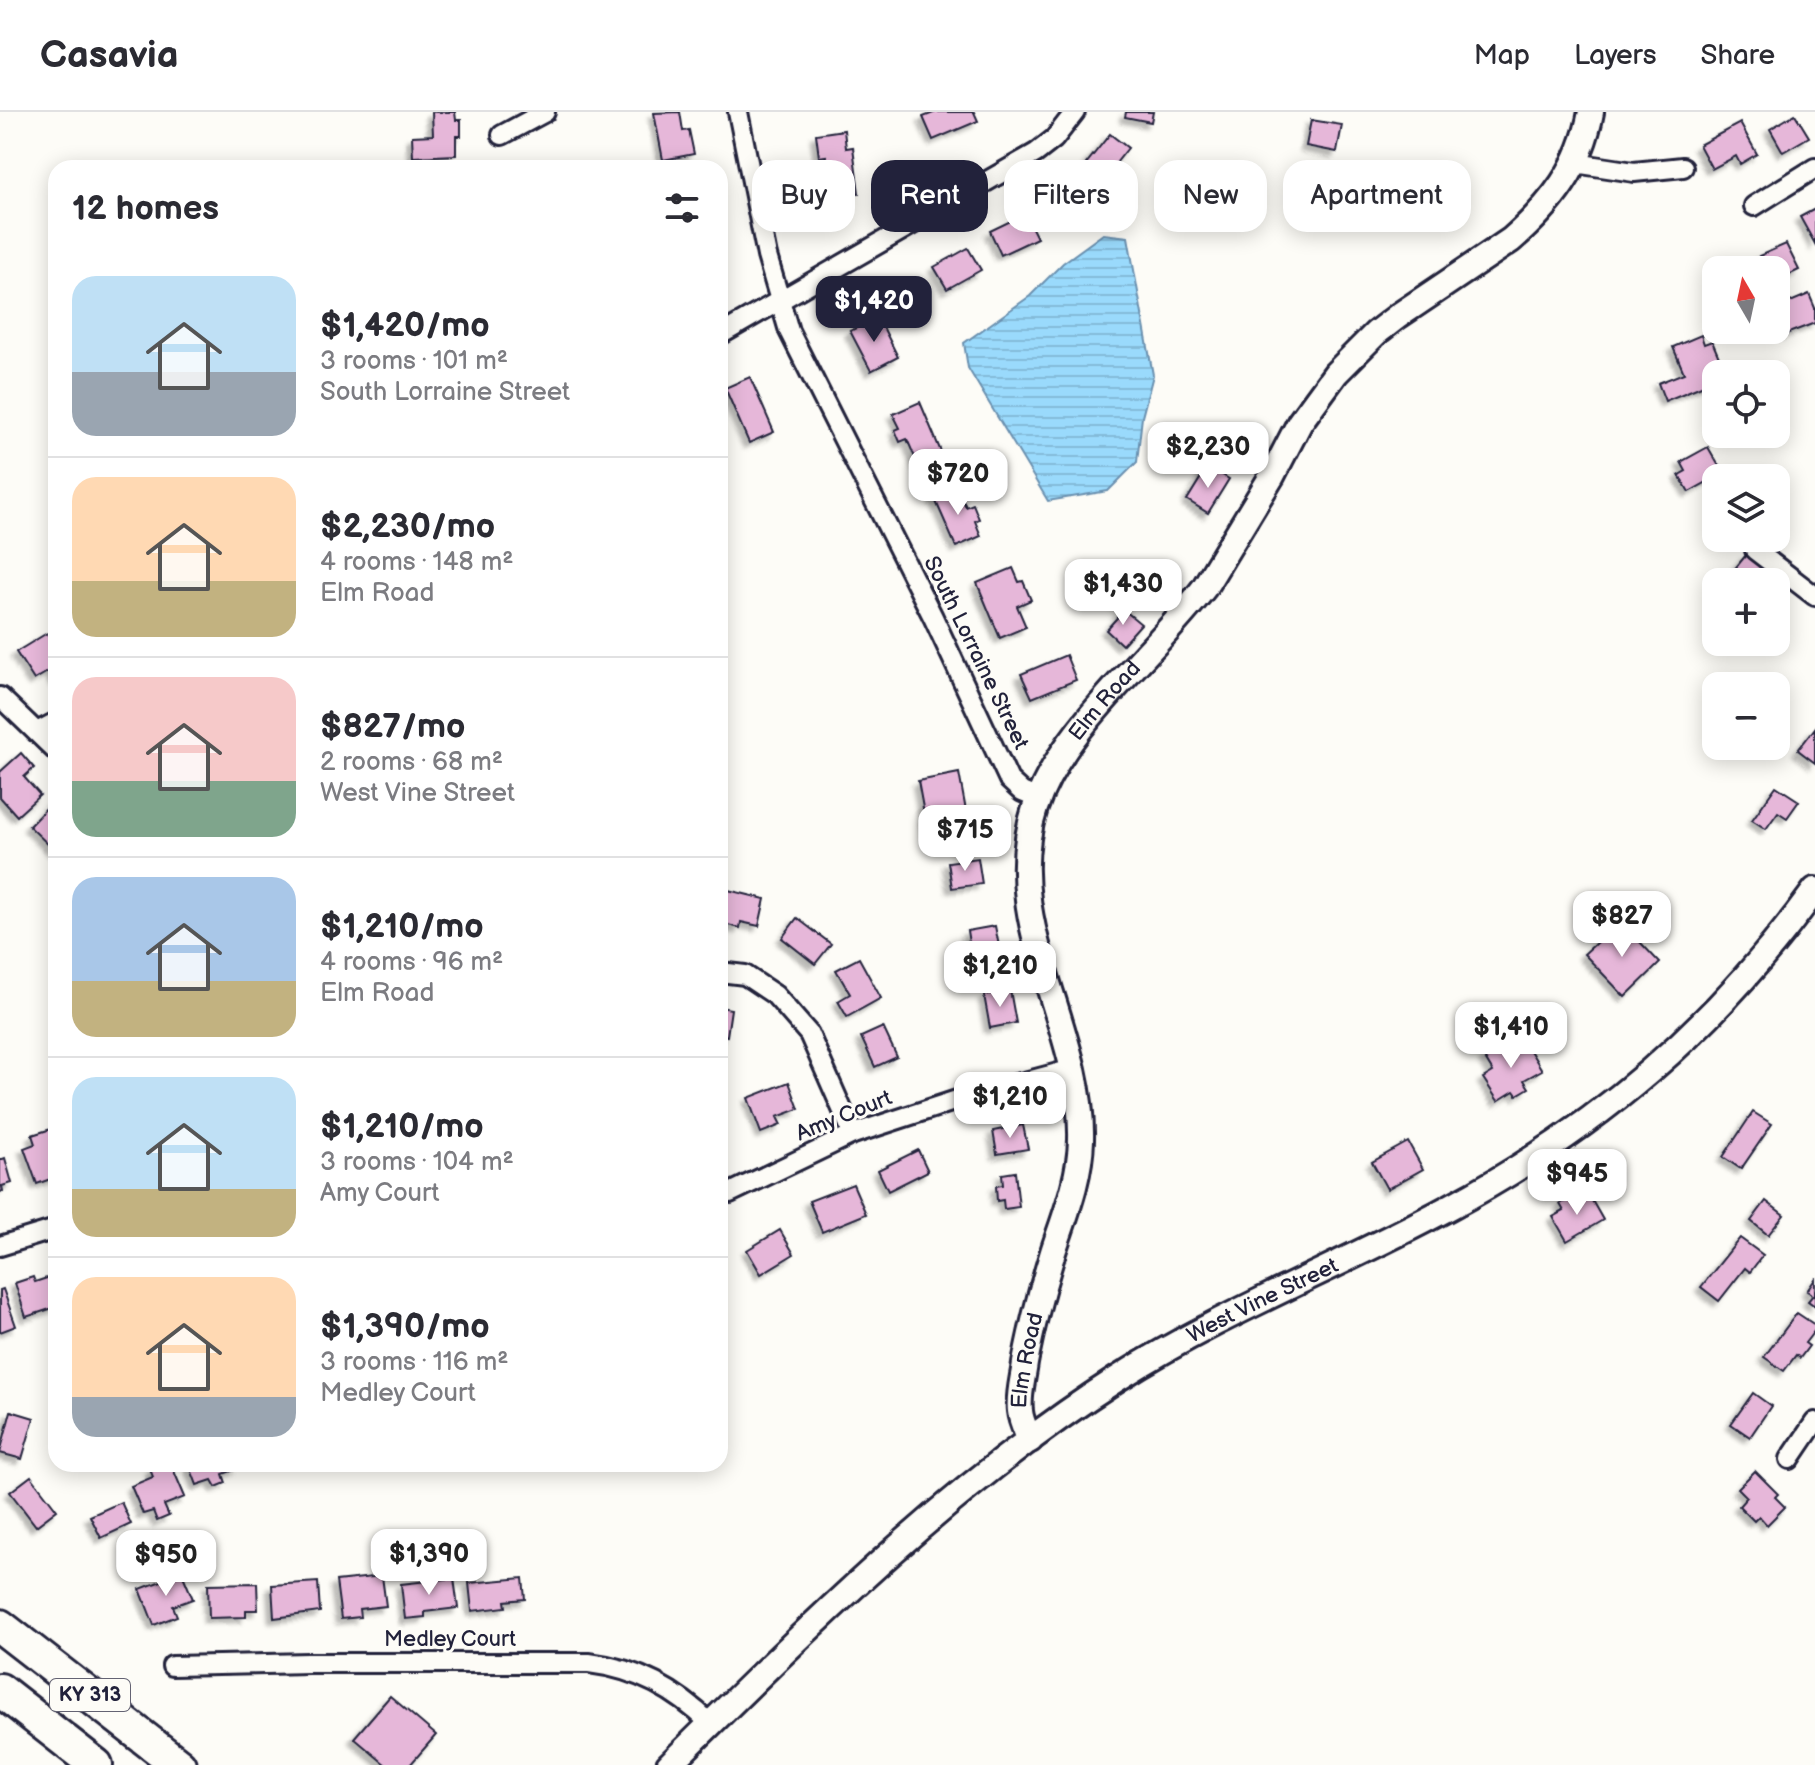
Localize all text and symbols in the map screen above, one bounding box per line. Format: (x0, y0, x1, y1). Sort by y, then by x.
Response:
text: Casavia (40, 33, 178, 78)
text: Map (1474, 39, 1530, 72)
text: Layers (1574, 39, 1657, 72)
text: Share (1701, 39, 1775, 72)
chip: Buy (752, 160, 855, 232)
chip: Rent (871, 160, 988, 232)
chip: Filters (1004, 160, 1138, 232)
chip: New (1154, 160, 1267, 232)
chip: Apartment (1283, 160, 1471, 232)
icon: filters (660, 186, 704, 230)
text: 12 homes (72, 188, 219, 229)
north arrow (1702, 256, 1790, 344)
map controls (1702, 256, 1790, 760)
pin: $1,420 (809, 276, 939, 344)
text: $1,420 (834, 286, 914, 317)
text: $1,420/mo (320, 305, 490, 346)
icon: home (136, 308, 232, 404)
text: 3 rooms · 101 m² (320, 346, 508, 377)
button: locate (1702, 360, 1790, 448)
text: South Lorraine Street (320, 377, 570, 408)
pin: $2,230 (1143, 422, 1273, 490)
text: $2,230 (1166, 432, 1250, 463)
pin: $720 (911, 449, 1005, 517)
text: $720 (927, 459, 989, 490)
button: layers (1702, 464, 1790, 552)
text: $2,230/mo (320, 506, 495, 547)
icon: home (136, 509, 232, 605)
text: 4 rooms · 148 m² (320, 547, 513, 578)
street label: South Lorraine Street (917, 552, 1035, 754)
pin: $1,430 (1058, 559, 1188, 627)
button: + (1702, 568, 1790, 656)
text: $1,430 (1083, 569, 1163, 600)
text: Elm Road (320, 578, 434, 609)
street label: Elm Road (1063, 655, 1146, 746)
button: − (1702, 672, 1790, 760)
text: $827/mo (320, 706, 465, 747)
icon: home (136, 709, 232, 805)
text: 2 rooms · 68 m² (320, 747, 503, 778)
text: West Vine Street (320, 778, 515, 809)
pin: $715 (918, 805, 1012, 873)
text: $715 (936, 815, 994, 846)
pin: $827 (1575, 891, 1669, 959)
text: $827 (1591, 901, 1653, 932)
text: $1,210/mo (320, 906, 484, 947)
icon: home (136, 909, 232, 1005)
pin: $1,210 (935, 941, 1065, 1009)
text: 4 rooms · 96 m² (320, 947, 503, 978)
text: $1,210 (962, 951, 1038, 982)
text: Elm Road (320, 978, 434, 1009)
pin: $1,410 (1446, 1002, 1576, 1070)
text: $1,410 (1473, 1012, 1549, 1043)
pin: $1,210 (945, 1072, 1075, 1140)
text: $1,210 (972, 1082, 1048, 1113)
street label: Amy Court (792, 1084, 896, 1147)
text: $1,210/mo (320, 1106, 484, 1147)
icon: home (136, 1109, 232, 1205)
text: 3 rooms · 104 m² (320, 1147, 514, 1178)
pin: $945 (1530, 1149, 1624, 1217)
text: $945 (1546, 1159, 1608, 1190)
text: Amy Court (320, 1178, 440, 1209)
street label: West Vine Street (1182, 1252, 1343, 1349)
text: $1,390/mo (320, 1306, 490, 1347)
icon: home (136, 1309, 232, 1405)
street label: Elm Road (1006, 1310, 1049, 1409)
text: 3 rooms · 116 m² (320, 1347, 509, 1378)
text: Medley Court (320, 1378, 476, 1409)
pin: $1,390 (364, 1529, 494, 1597)
pin: $950 (119, 1530, 213, 1598)
text: $1,390 (389, 1539, 469, 1570)
text: $950 (134, 1540, 198, 1571)
street label: Medley Court (384, 1626, 516, 1653)
road number: KY 313 (50, 1679, 130, 1711)

